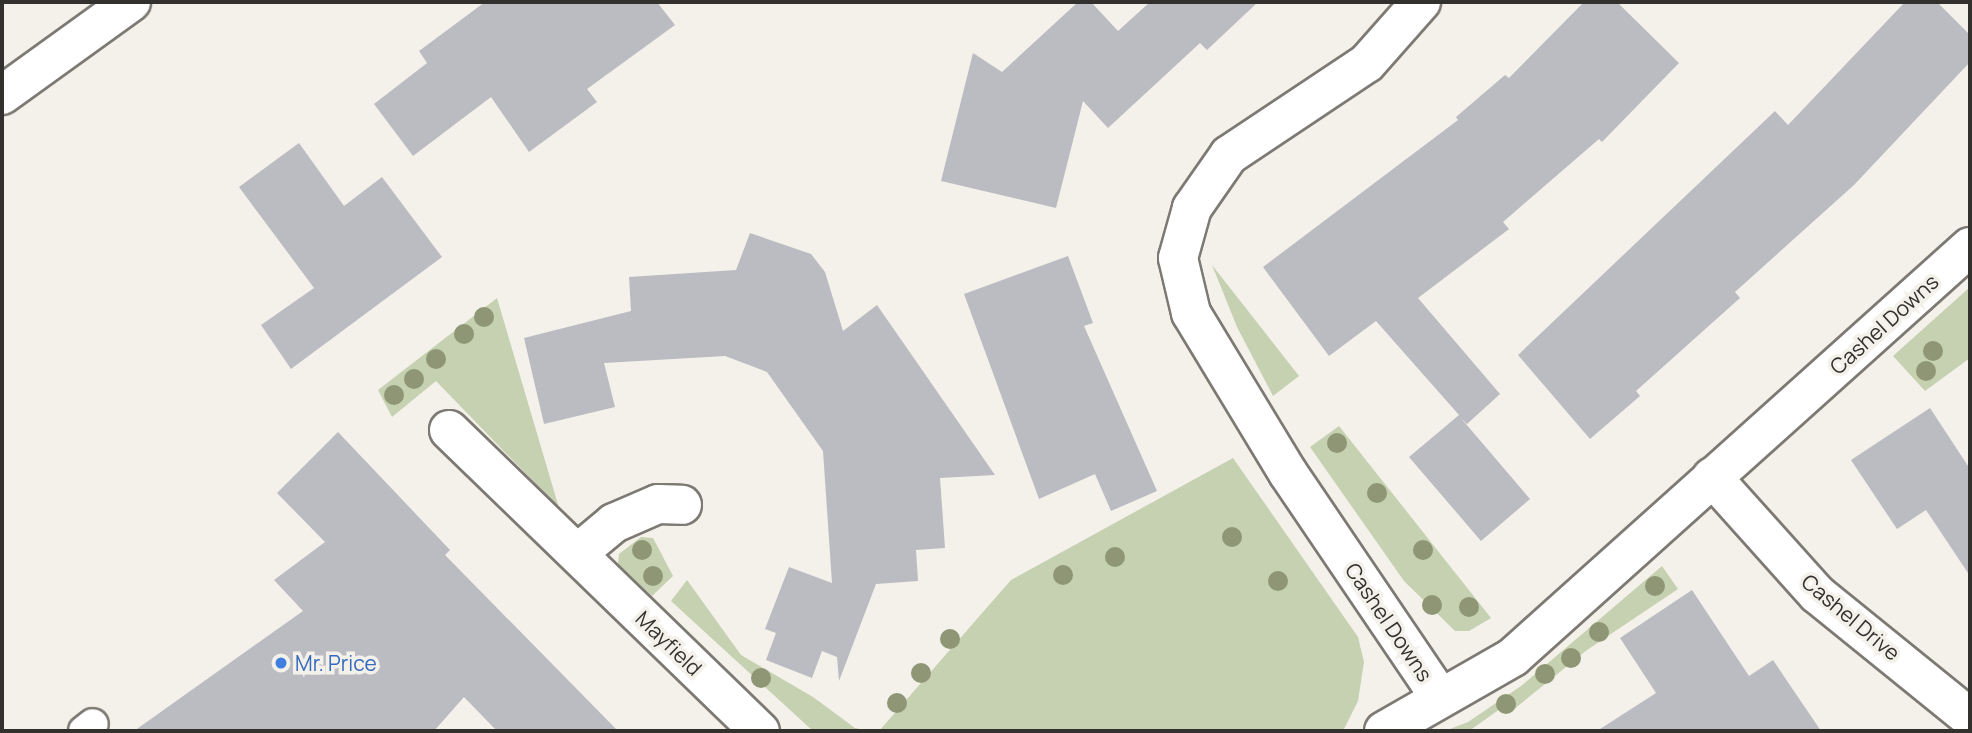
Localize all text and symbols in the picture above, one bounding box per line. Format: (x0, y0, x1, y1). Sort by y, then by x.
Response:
street label: Cashel Downs (1825, 269, 1943, 379)
street label: Cashel Downs (1340, 558, 1438, 686)
street label: Cashel Drive (1797, 569, 1905, 665)
street label: Mayfield (631, 605, 707, 681)
place label: Mr. Price (295, 650, 377, 676)
marker: Mr. Price (273, 655, 289, 671)

